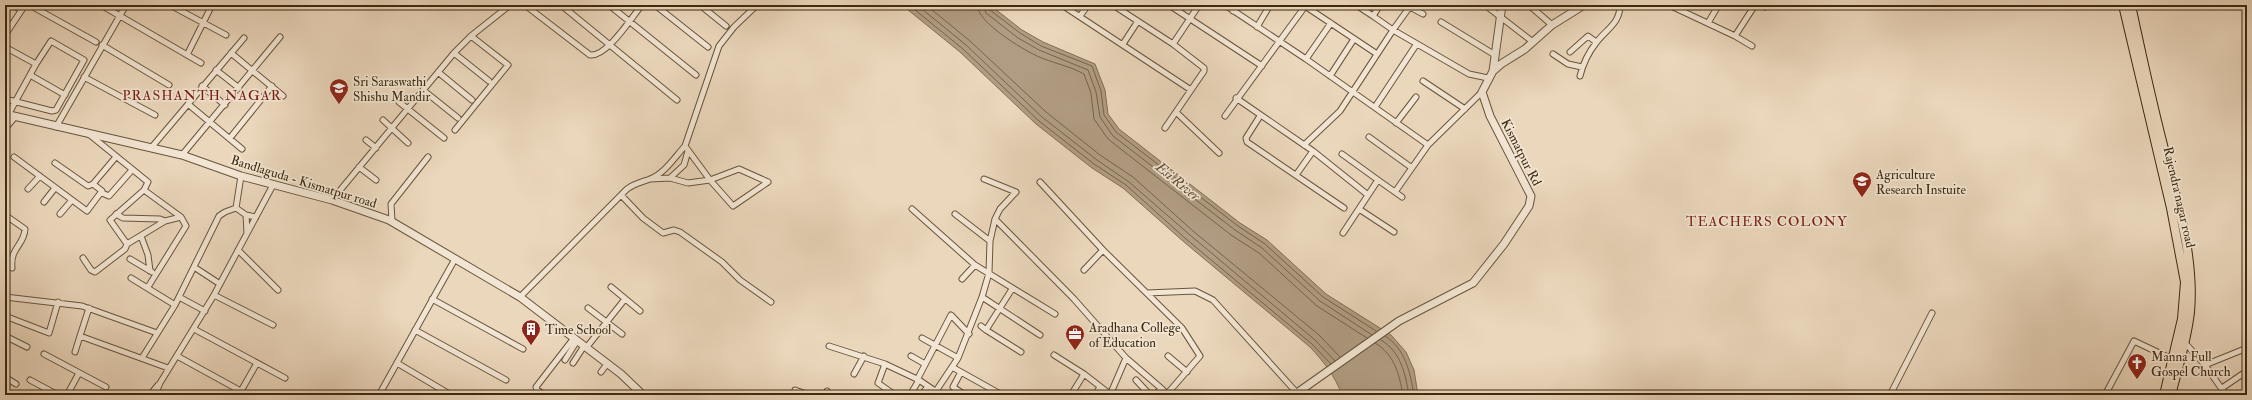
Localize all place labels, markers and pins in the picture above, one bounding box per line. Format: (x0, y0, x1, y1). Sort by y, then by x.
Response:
place label: Sri Saraswathi Shishu Mandir (353, 74, 430, 105)
school or university icon: Sri Saraswathi Shishu Mandir (328, 77, 350, 105)
place label: Agriculture Research Instuite (1875, 167, 1966, 198)
school or university icon: Agriculture Research Instuite (1851, 170, 1873, 198)
building icon: Time School (520, 318, 542, 346)
place label: Aradhana College of Education (1088, 320, 1181, 351)
place label: Time School (545, 322, 612, 338)
office icon: Aradhana College of Education (1064, 323, 1086, 351)
place label: Manna Full Gospel Church (2151, 349, 2231, 381)
church icon: Manna Full Gospel Church (2126, 352, 2148, 380)

